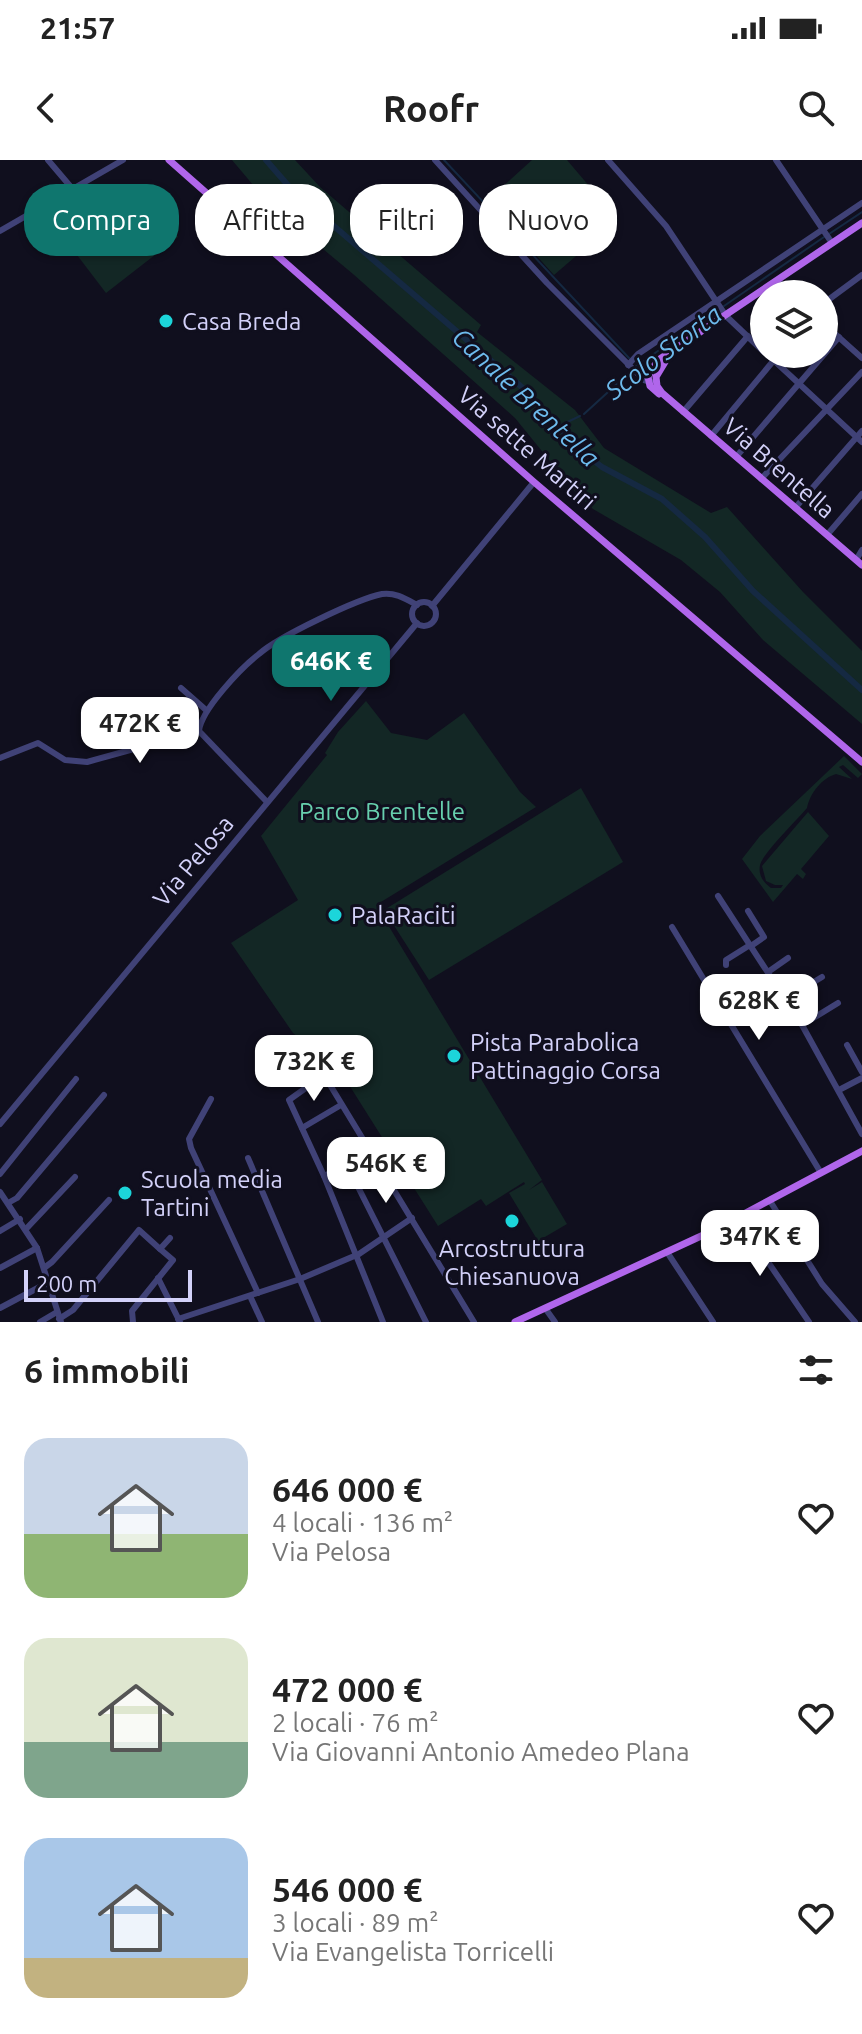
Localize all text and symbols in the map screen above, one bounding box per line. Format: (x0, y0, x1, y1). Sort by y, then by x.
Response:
text: 21:57 (40, 11, 115, 45)
icon: back (24, 86, 68, 130)
icon: search (794, 86, 838, 130)
text: Roofr (383, 88, 479, 129)
chip: Compra (24, 184, 179, 256)
chip: Affitta (195, 184, 334, 256)
chip: Filtri (350, 184, 463, 256)
chip: Nuovo (479, 184, 617, 256)
map controls (750, 280, 838, 368)
button: layers (750, 280, 838, 368)
water label: Scolo Storta (598, 299, 727, 406)
place label: Casa Breda (182, 308, 301, 335)
marker: Casa Breda (157, 312, 175, 330)
water label: Canale Brentella (447, 322, 605, 472)
street label: Via sette Martiri (453, 381, 601, 515)
street label: Via Brentella (718, 412, 840, 524)
pin: 646K € (266, 635, 396, 703)
text: 646K € (290, 646, 372, 675)
pin: 472K € (75, 697, 205, 765)
text: 472K € (99, 708, 181, 737)
park label: Parco Brentelle (299, 798, 465, 825)
street label: Via Pelosa (147, 810, 239, 912)
place label: PalaRaciti (351, 902, 456, 929)
marker: PalaRaciti (326, 906, 344, 924)
pin: 628K € (694, 974, 824, 1042)
text: 628K € (718, 985, 800, 1014)
place label: Pista Parabolica Pattinaggio Corsa (470, 1029, 661, 1084)
pin: 732K € (249, 1035, 379, 1103)
text: 732K € (273, 1046, 355, 1075)
marker: Pista Parabolica Pattinaggio Corsa (445, 1047, 463, 1065)
pin: 546K € (321, 1137, 451, 1205)
text: 546K € (345, 1148, 427, 1177)
place label: Scuola media Tartini (141, 1166, 283, 1221)
marker: Scuola media Tartini (116, 1184, 134, 1202)
pin: 347K € (695, 1210, 825, 1278)
marker: Arcostruttura Chiesanuova (503, 1212, 521, 1230)
text: 347K € (719, 1221, 801, 1250)
place label: Arcostruttura Chiesanuova (439, 1235, 585, 1290)
scale bar (24, 1266, 192, 1302)
text: 200 m (36, 1271, 97, 1296)
icon: filters (794, 1348, 838, 1392)
text: 6 immobili (24, 1351, 189, 1389)
icon: home (88, 1470, 184, 1566)
text: 646 000 € (272, 1470, 422, 1508)
icon: heart (794, 1496, 838, 1540)
text: 4 locali · 136 m² (272, 1508, 453, 1537)
text: Via Pelosa (272, 1537, 391, 1566)
icon: home (88, 1670, 184, 1766)
text: 472 000 € (272, 1670, 422, 1708)
icon: heart (794, 1696, 838, 1740)
text: 2 locali · 76 m² (272, 1708, 439, 1737)
text: Via Giovanni Antonio Amedeo Plana (272, 1737, 690, 1766)
icon: home (88, 1870, 184, 1966)
text: 546 000 € (272, 1870, 422, 1908)
icon: heart (794, 1896, 838, 1940)
text: 3 locali · 89 m² (272, 1908, 439, 1937)
text: Via Evangelista Torricelli (272, 1937, 554, 1966)

